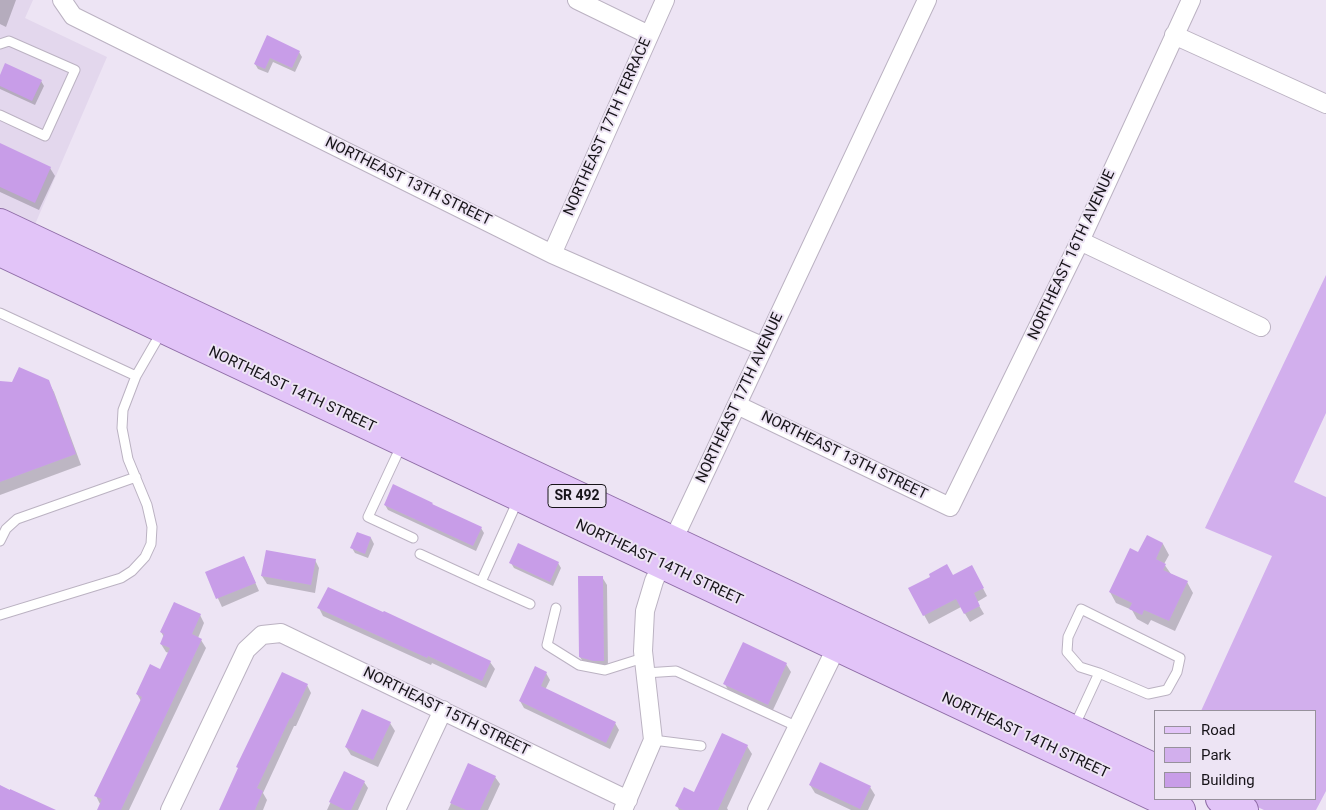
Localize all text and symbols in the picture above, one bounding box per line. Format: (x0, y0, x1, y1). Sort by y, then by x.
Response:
street label: NORTHEAST 17TH TERRACE (560, 35, 656, 219)
street label: NORTHEAST 13TH STREET (322, 134, 494, 230)
street label: NORTHEAST 16TH AVENUE (1025, 167, 1119, 343)
street label: NORTHEAST 17TH AVENUE (693, 310, 787, 486)
street label: NORTHEAST 14TH STREET (205, 343, 379, 437)
street label: NORTHEAST 13TH STREET (758, 408, 930, 504)
road number: SR 492 (548, 484, 606, 508)
street label: NORTHEAST 14TH STREET (572, 516, 746, 610)
street label: NORTHEAST 15TH STREET (360, 664, 532, 760)
street label: NORTHEAST 14TH STREET (938, 689, 1112, 783)
legend (1154, 710, 1316, 800)
text: Road (1201, 721, 1235, 739)
text: Park (1201, 746, 1231, 764)
text: Building (1201, 771, 1255, 789)

